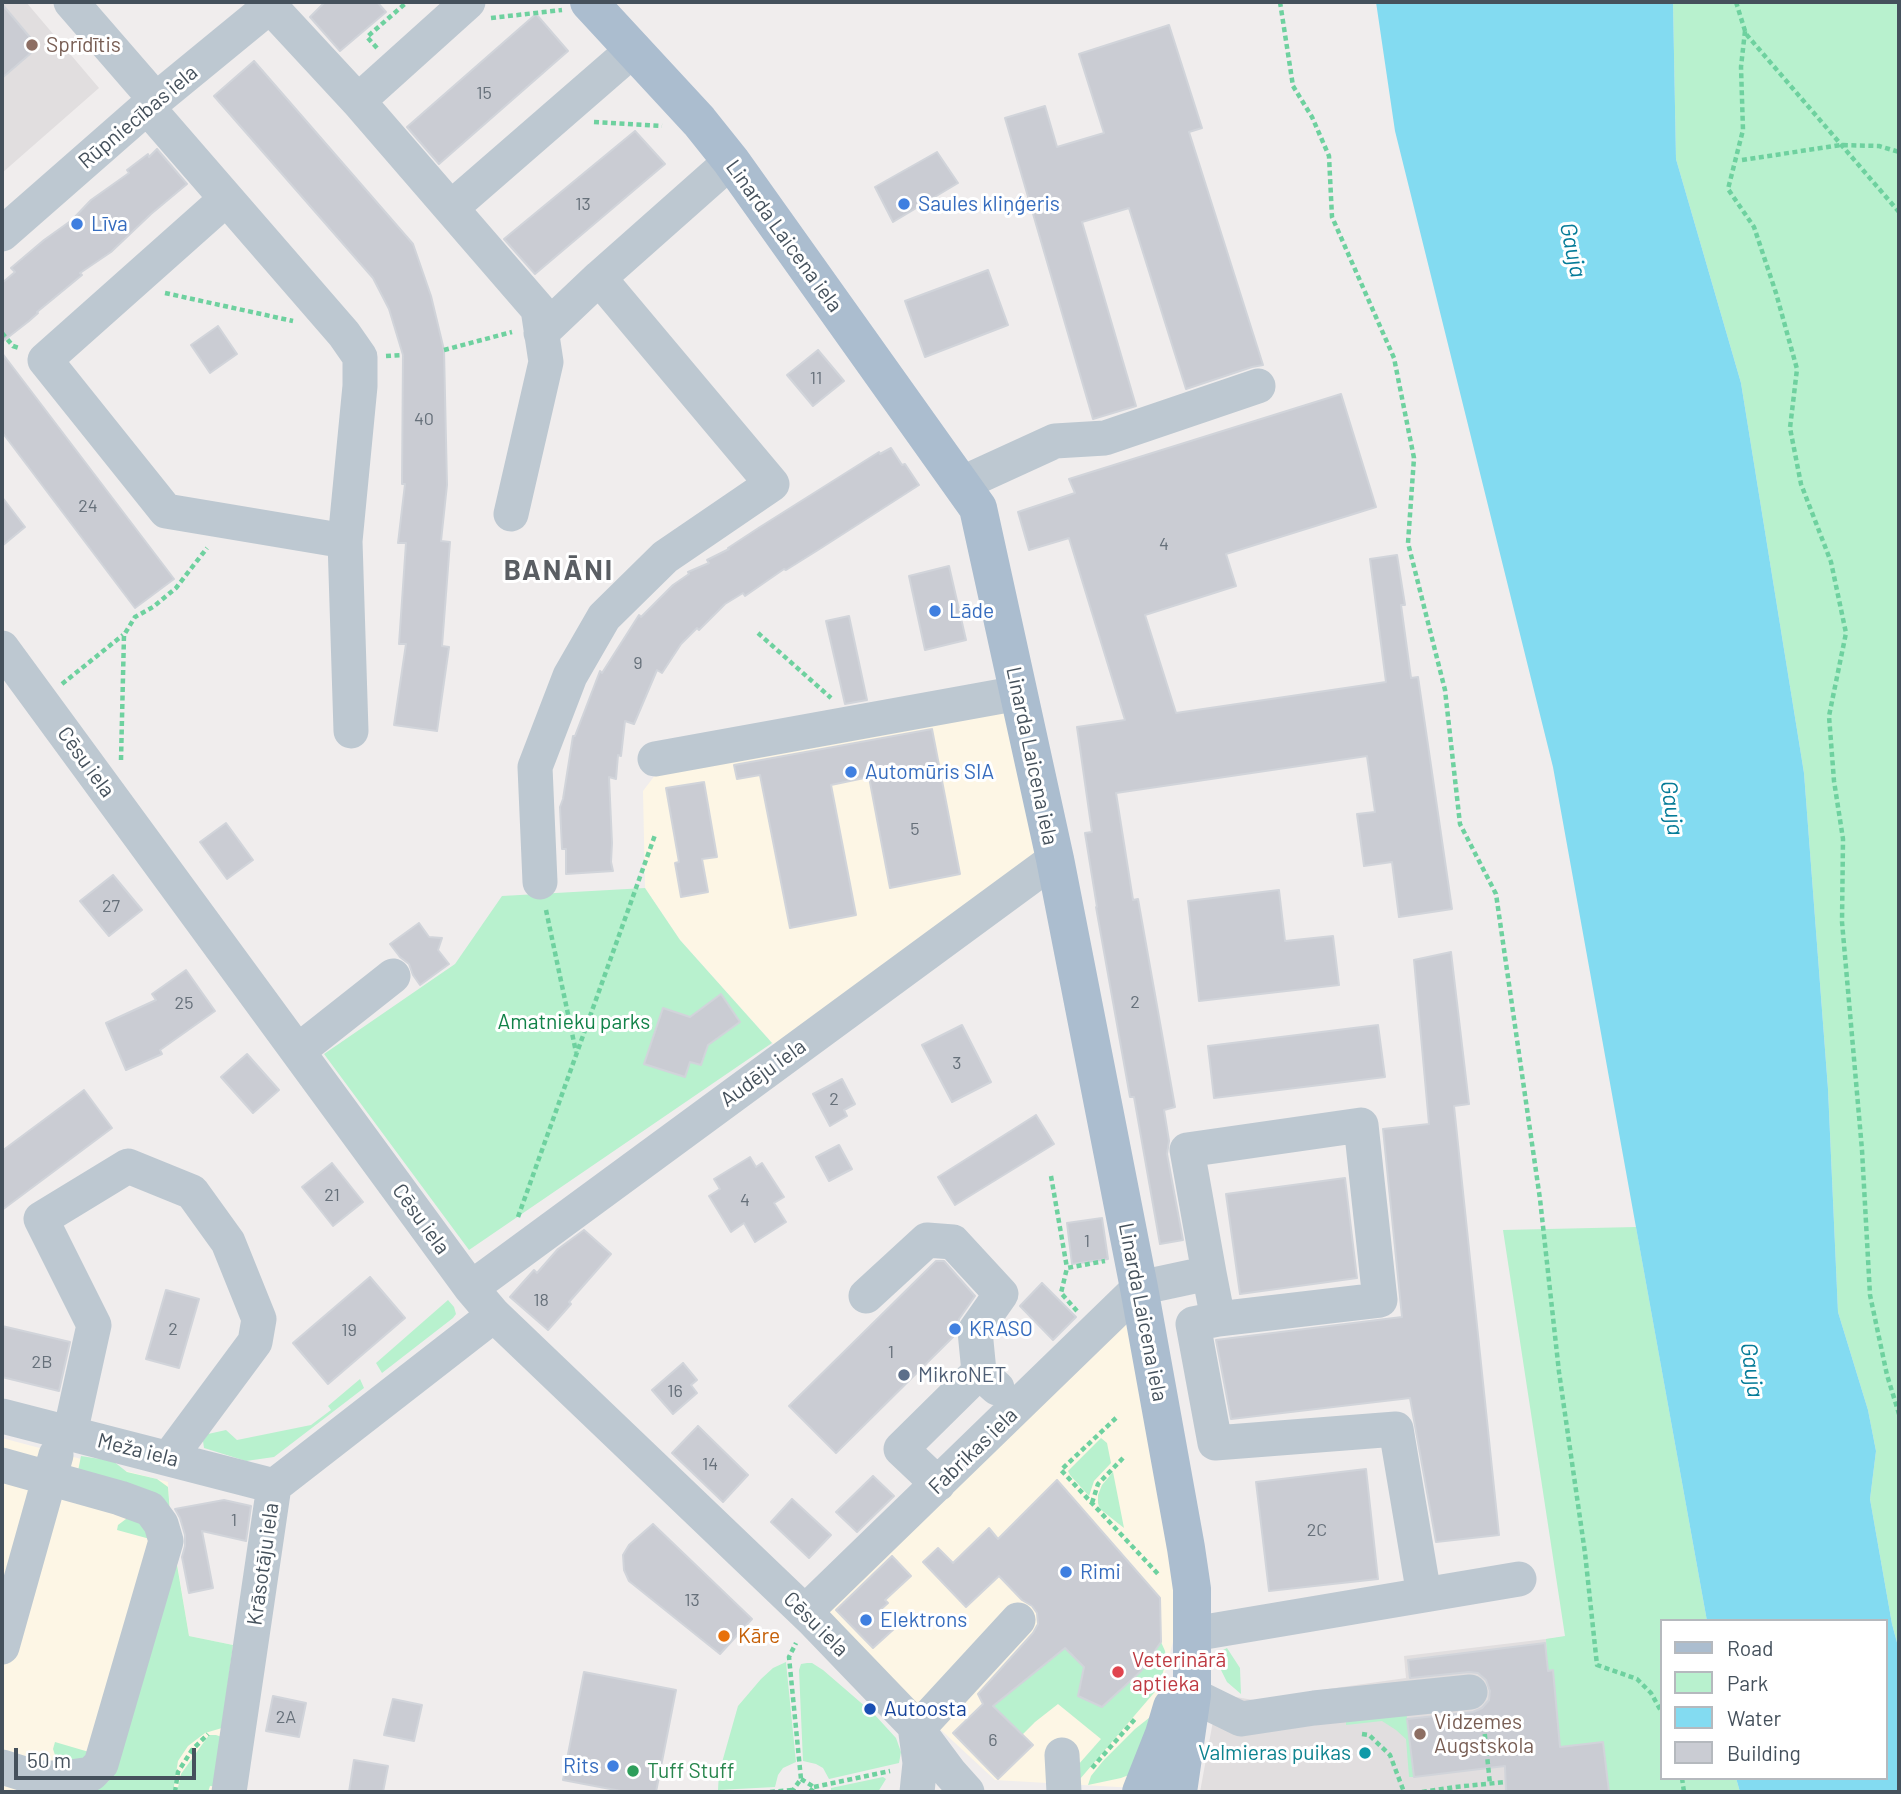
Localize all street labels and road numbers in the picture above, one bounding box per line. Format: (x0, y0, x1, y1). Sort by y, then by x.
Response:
street label: Rūpniecības iela (73, 60, 203, 174)
street label: Linarda Laicena iela (720, 155, 848, 317)
street label: Linarda Laicena iela (1001, 665, 1063, 847)
street label: Cēsu iela (52, 722, 120, 802)
street label: Audēju iela (715, 1034, 811, 1112)
street label: Cēsu iela (387, 1179, 455, 1259)
street label: Linarda Laicena iela (1113, 1220, 1173, 1404)
street label: Fabrikas iela (923, 1402, 1023, 1500)
street label: Meža iela (95, 1428, 181, 1472)
street label: Krāsotāju iela (242, 1501, 284, 1627)
street label: Cēsu iela (778, 1586, 854, 1662)

